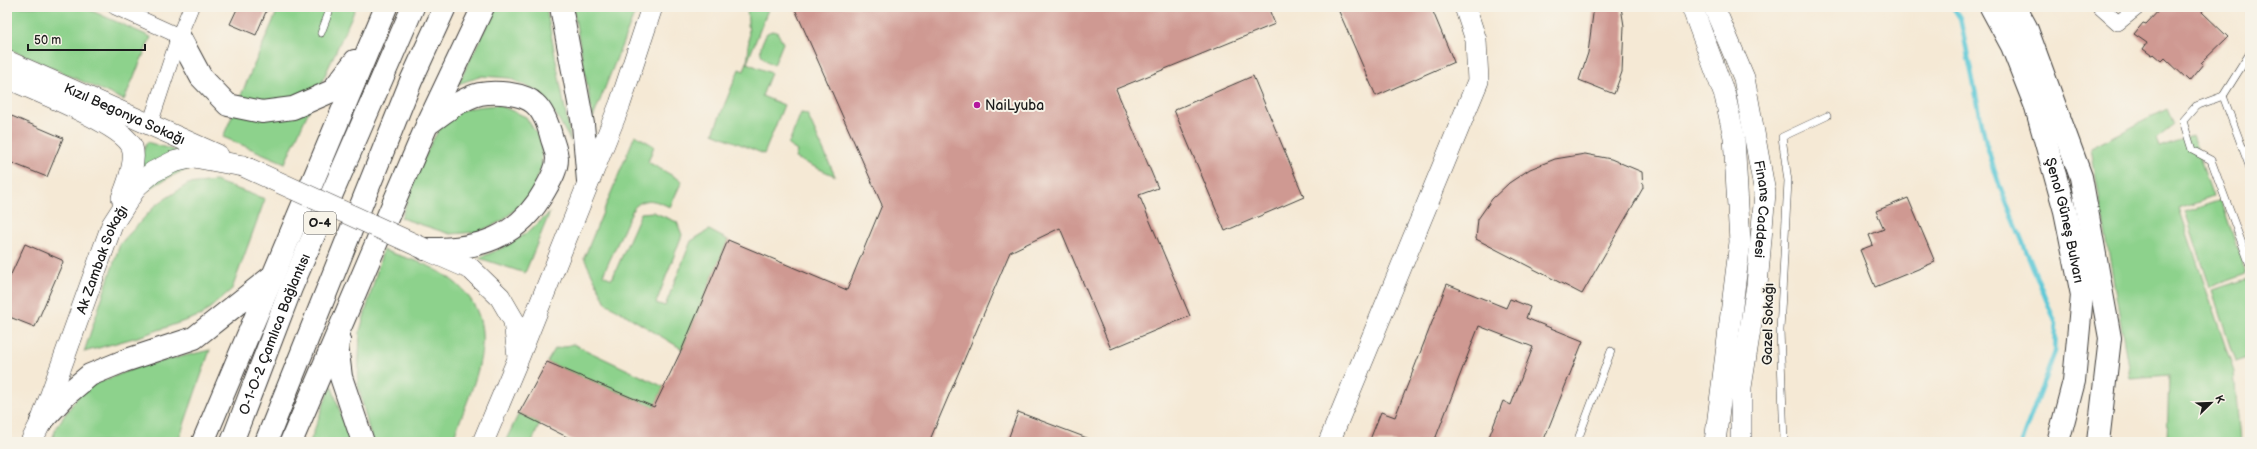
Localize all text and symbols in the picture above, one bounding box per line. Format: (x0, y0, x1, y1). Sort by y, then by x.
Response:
scale bar (28, 26, 145, 52)
text: 50 m (34, 33, 61, 48)
street label: Kızıl Begonya Sokağı (62, 79, 188, 148)
place label: NaiLyuba (985, 97, 1044, 114)
marker: NaiLyuba (972, 100, 982, 110)
street label: Şenol Güneş Bulvarı (2042, 156, 2088, 285)
street label: Finans Caddesi (1751, 159, 1774, 259)
street label: Ak Zambak Sokağı (72, 202, 131, 316)
road number: O-4 (304, 212, 336, 234)
street label: O-1-O-2 Çamlıca Bağlantısı (235, 251, 314, 417)
street label: Gazel Sokağı (1759, 283, 1777, 365)
north arrow (2191, 383, 2231, 423)
text: K (2212, 393, 2227, 406)

